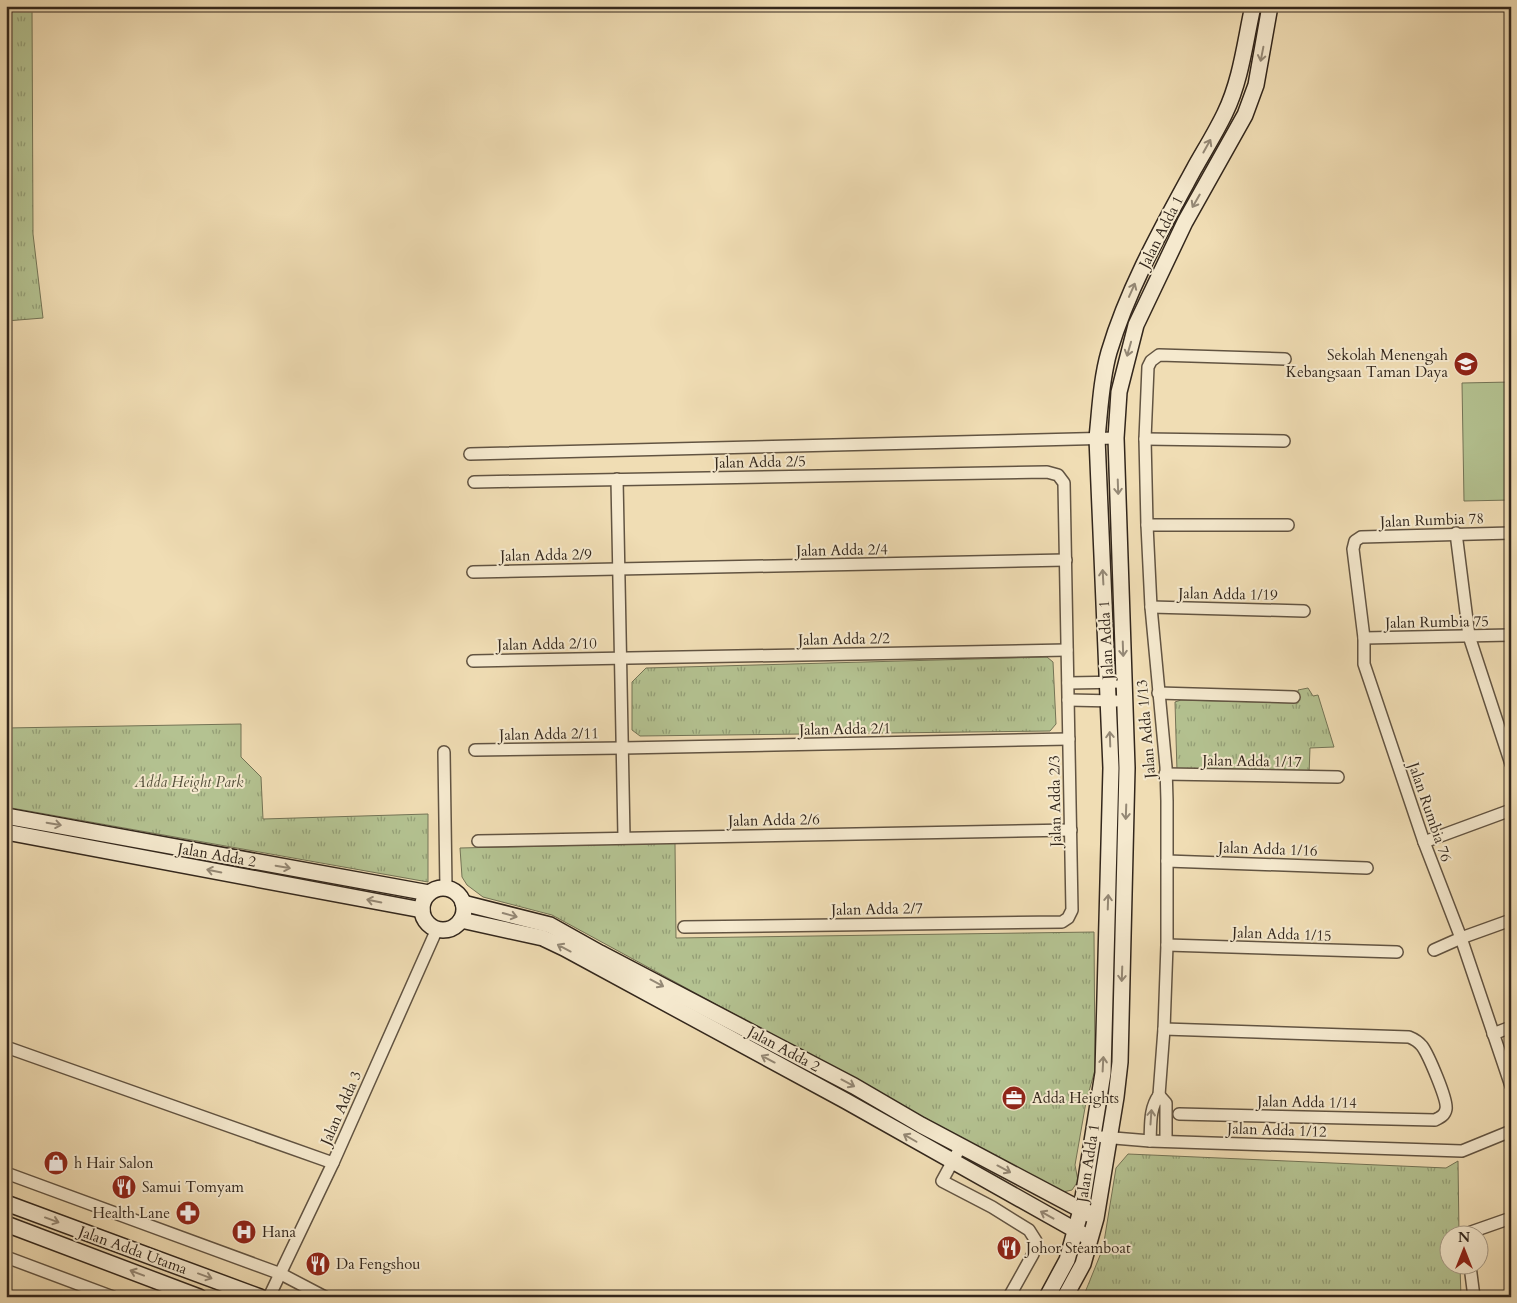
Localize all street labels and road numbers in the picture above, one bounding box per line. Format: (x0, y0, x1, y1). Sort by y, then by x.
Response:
street label: Jalan Adda 1 (1133, 192, 1188, 274)
street label: Jalan Adda 2/5 (712, 451, 806, 473)
street label: Jalan Rumbia 78 (1378, 508, 1484, 532)
street label: Jalan Adda 2/4 (794, 539, 888, 561)
street label: Jalan Adda 2/9 (498, 544, 592, 566)
street label: Jalan Adda 1/19 (1176, 583, 1278, 605)
street label: Jalan Adda 1 (1094, 600, 1118, 682)
street label: Jalan Rumbia 75 (1383, 611, 1489, 633)
street label: Jalan Adda 2/2 (796, 628, 890, 650)
street label: Jalan Adda 2/10 (495, 633, 597, 655)
street label: Jalan Adda 1/13 (1132, 679, 1160, 781)
street label: Jalan Adda 2/1 (797, 718, 891, 740)
street label: Jalan Adda 2/11 (497, 723, 599, 745)
street label: Jalan Adda 1/17 (1200, 750, 1302, 772)
street label: Jalan Adda 2/3 (1044, 755, 1066, 849)
street label: Jalan Rumbia 76 (1403, 758, 1456, 865)
street label: Jalan Adda 2/6 (726, 809, 820, 831)
street label: Jalan Adda 1/16 (1216, 837, 1318, 861)
street label: Jalan Adda 2 (174, 838, 258, 872)
street label: Jalan Adda 2/7 (829, 898, 923, 920)
street label: Jalan Adda 1/15 (1230, 922, 1332, 946)
street label: Jalan Adda 2 (743, 1021, 824, 1077)
street label: Jalan Adda 3 (315, 1068, 366, 1150)
street label: Jalan Adda 1/14 (1255, 1091, 1357, 1113)
street label: Jalan Adda 1/12 (1225, 1118, 1327, 1142)
street label: Jalan Adda 1 (1072, 1122, 1104, 1206)
street label: Jalan Adda Utama (74, 1220, 191, 1279)

